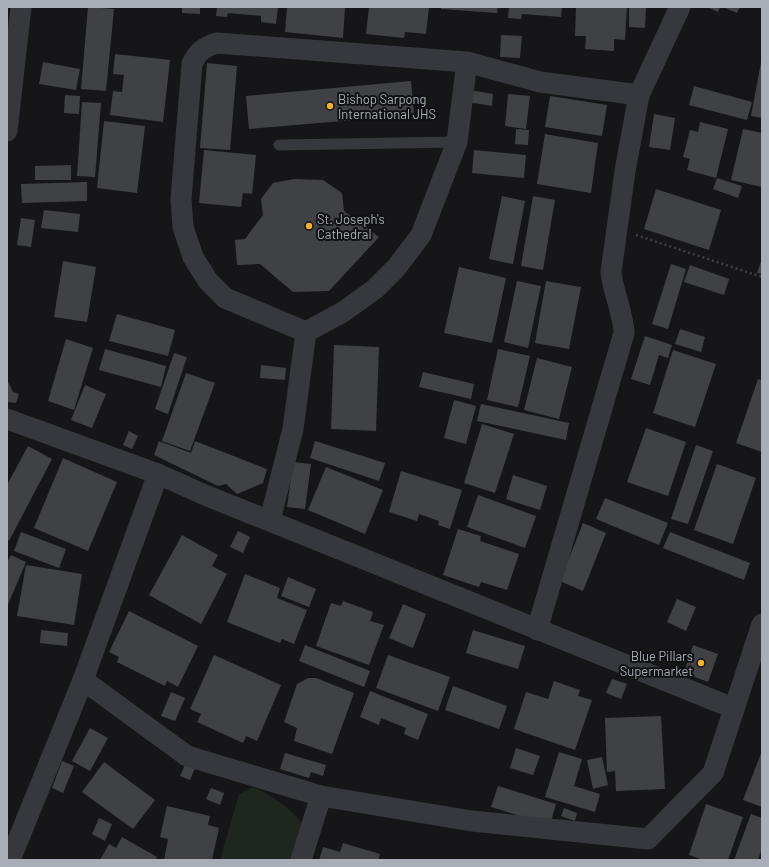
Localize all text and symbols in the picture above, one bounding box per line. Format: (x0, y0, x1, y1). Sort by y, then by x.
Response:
place label: Bishop Sarpong International JHS (338, 91, 436, 122)
marker: Bishop Sarpong International JHS (325, 101, 335, 111)
place label: St. Joseph's Cathedral (317, 211, 385, 242)
marker: St. Joseph's Cathedral (304, 221, 314, 231)
place label: Blue Pillars Supermarket (620, 648, 693, 679)
marker: Blue Pillars Supermarket (696, 658, 706, 668)

